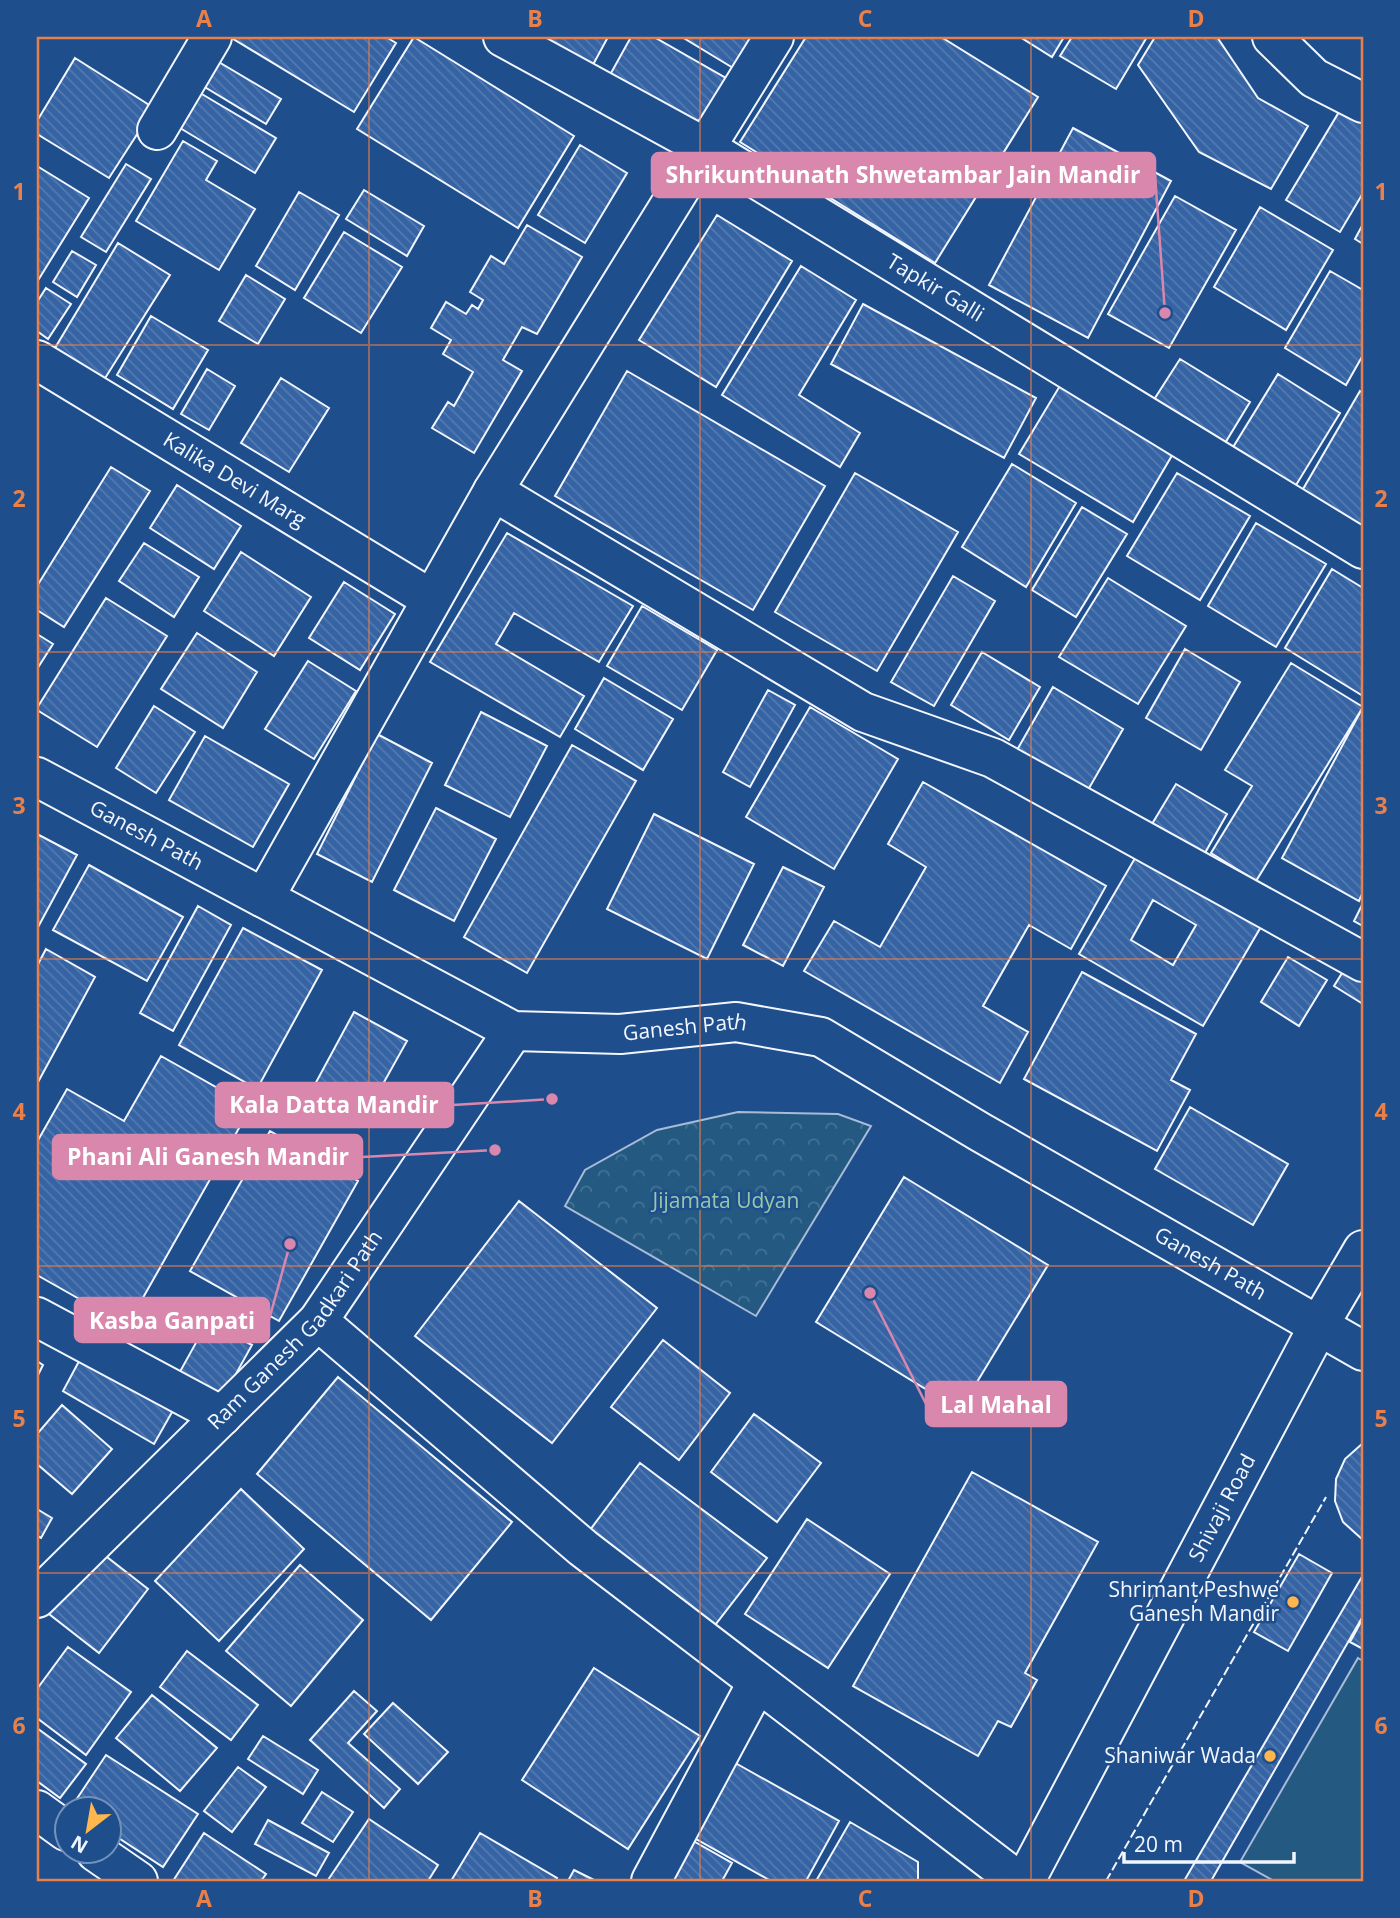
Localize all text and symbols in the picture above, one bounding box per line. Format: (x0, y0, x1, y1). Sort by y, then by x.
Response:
text: A (196, 2, 212, 34)
text: B (527, 2, 543, 34)
text: C (858, 2, 872, 34)
text: D (1187, 2, 1205, 34)
callout: Shrikunthunath Shwetambar Jain Mandir (652, 153, 1155, 197)
text: Shrikunthunath Shwetambar Jain Mandir (666, 158, 1140, 190)
text: 1 (12, 175, 26, 207)
text: 1 (1374, 175, 1388, 207)
street label: Tapkir Galli (882, 247, 990, 328)
street label: Kalika Devi Marg (158, 425, 312, 533)
text: 2 (12, 482, 26, 514)
text: 2 (1374, 482, 1388, 514)
text: 3 (12, 789, 26, 821)
text: 3 (1374, 789, 1388, 821)
street label: Ganesh Path (85, 793, 208, 876)
street label: Ganesh Path (622, 1007, 750, 1047)
callout: Kala Datta Mandir (216, 1083, 453, 1127)
text: Kala Datta Mandir (229, 1088, 439, 1120)
text: 4 (12, 1095, 26, 1127)
text: 4 (1374, 1095, 1388, 1127)
callout: Phani Ali Ganesh Mandir (53, 1135, 362, 1179)
text: Phani Ali Ganesh Mandir (67, 1140, 349, 1172)
park label: Jijamata Udyan (651, 1186, 799, 1214)
street label: Ganesh Path (1150, 1220, 1272, 1306)
street label: Ram Ganesh Gadkari Path (201, 1224, 388, 1435)
callout: Kasba Ganpati (75, 1298, 269, 1342)
text: Kasba Ganpati (89, 1304, 255, 1336)
callout: Lal Mahal (926, 1382, 1066, 1426)
text: Lal Mahal (940, 1388, 1052, 1420)
text: 5 (12, 1402, 26, 1434)
text: 5 (1374, 1402, 1388, 1434)
street label: Shivaji Road (1181, 1449, 1261, 1566)
place label: Shrimant Peshwe Ganesh Mandir (1108, 1575, 1279, 1627)
marker: Shrimant Peshwe Ganesh Mandir (1285, 1594, 1301, 1610)
text: 6 (12, 1709, 26, 1741)
text: 6 (1374, 1709, 1388, 1741)
place label: Shaniwar Wada (1104, 1741, 1256, 1769)
marker: Shaniwar Wada (1262, 1748, 1278, 1764)
north arrow (52, 1796, 122, 1866)
scale bar (1124, 1820, 1293, 1864)
text: N (66, 1829, 93, 1860)
text: 20 m (1134, 1830, 1183, 1858)
text: A (196, 1882, 212, 1914)
text: B (527, 1882, 543, 1914)
text: C (858, 1882, 872, 1914)
text: D (1187, 1882, 1205, 1914)

